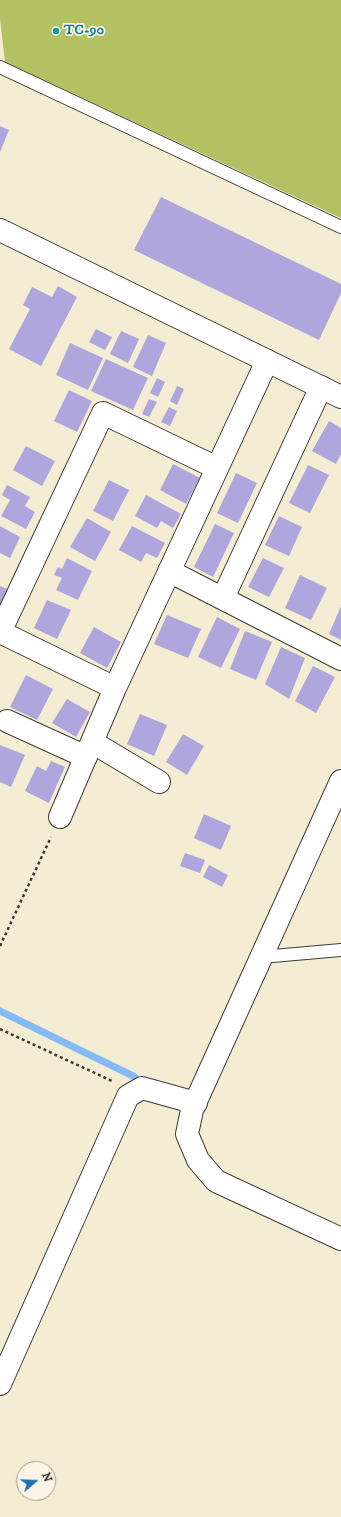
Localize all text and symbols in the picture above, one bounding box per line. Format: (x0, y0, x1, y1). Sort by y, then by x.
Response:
place label: TC-90 (64, 23, 104, 39)
marker: TC-90 (51, 26, 61, 36)
north arrow (16, 1461, 56, 1501)
text: N (38, 1471, 54, 1484)

